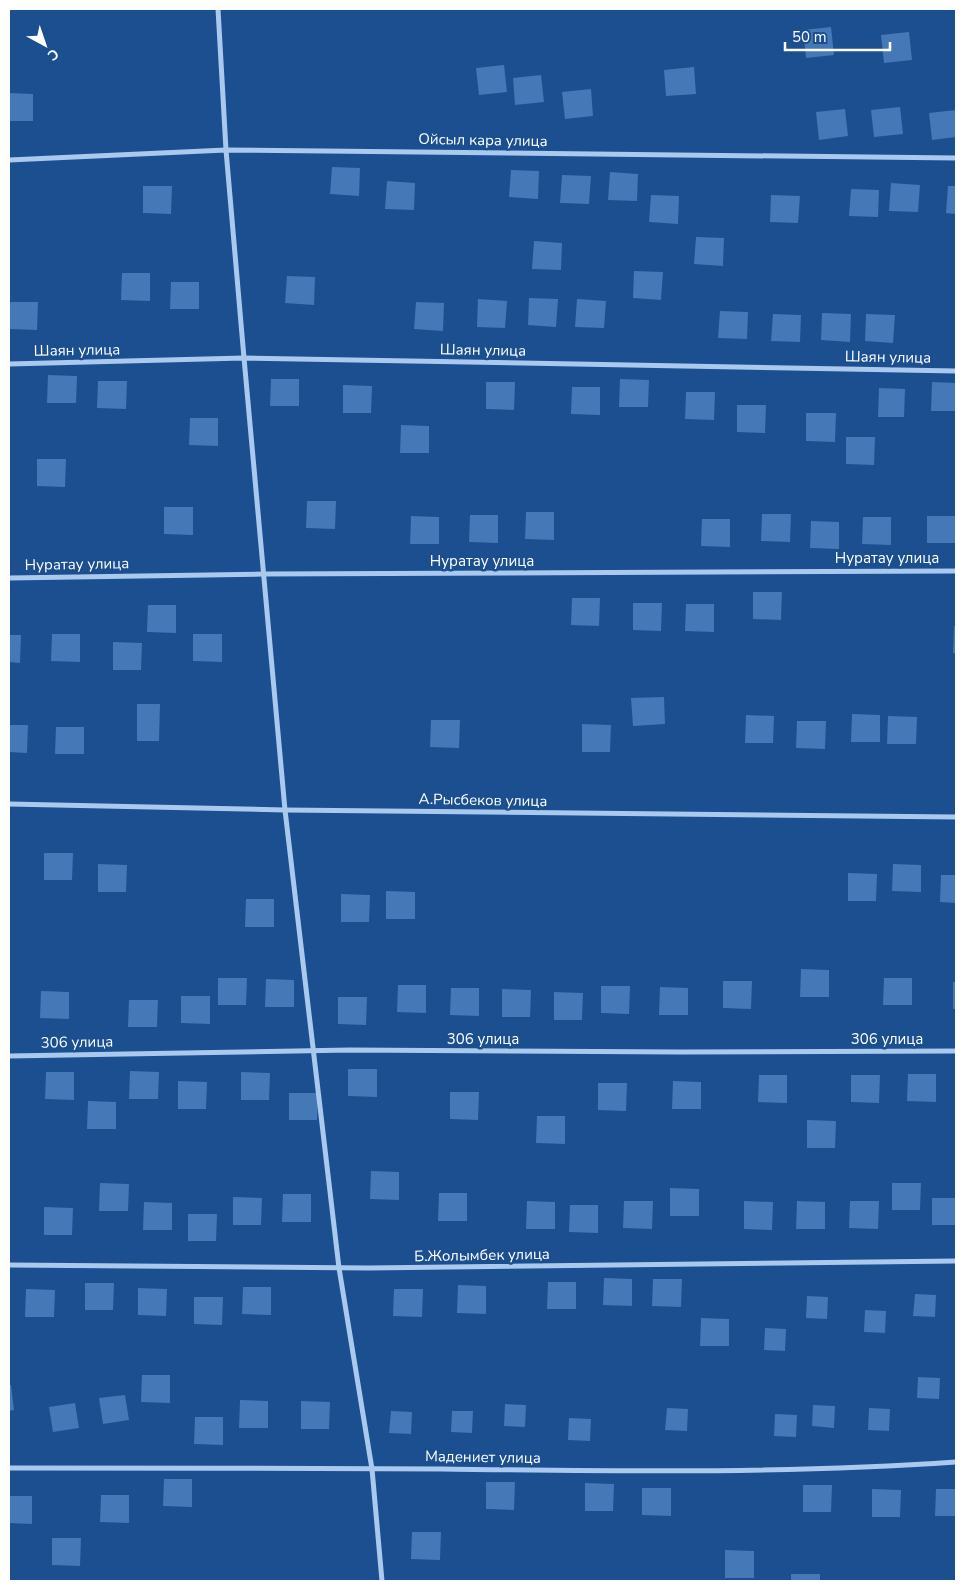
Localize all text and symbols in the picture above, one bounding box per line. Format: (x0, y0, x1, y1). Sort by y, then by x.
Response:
north arrow (20, 20, 70, 70)
scale bar (785, 20, 890, 52)
text: 50 m (792, 27, 827, 47)
text: С (43, 44, 63, 65)
street label: Ойсыл кара улица (418, 129, 548, 151)
street label: Шаян улица (34, 339, 120, 361)
street label: Шаян улица (440, 339, 526, 361)
street label: Шаян улица (845, 346, 931, 368)
street label: Нуратау улица (835, 548, 939, 568)
street label: Нуратау улица (430, 551, 534, 571)
street label: Нуратау улица (25, 553, 129, 575)
street label: А.Рысбеков улица (418, 789, 548, 811)
street label: 306 улица (447, 1029, 519, 1049)
street label: 306 улица (851, 1029, 923, 1049)
street label: 306 улица (40, 1031, 114, 1053)
street label: Б.Жолымбек улица (414, 1244, 550, 1266)
street label: Мадениет улица (425, 1446, 541, 1468)

